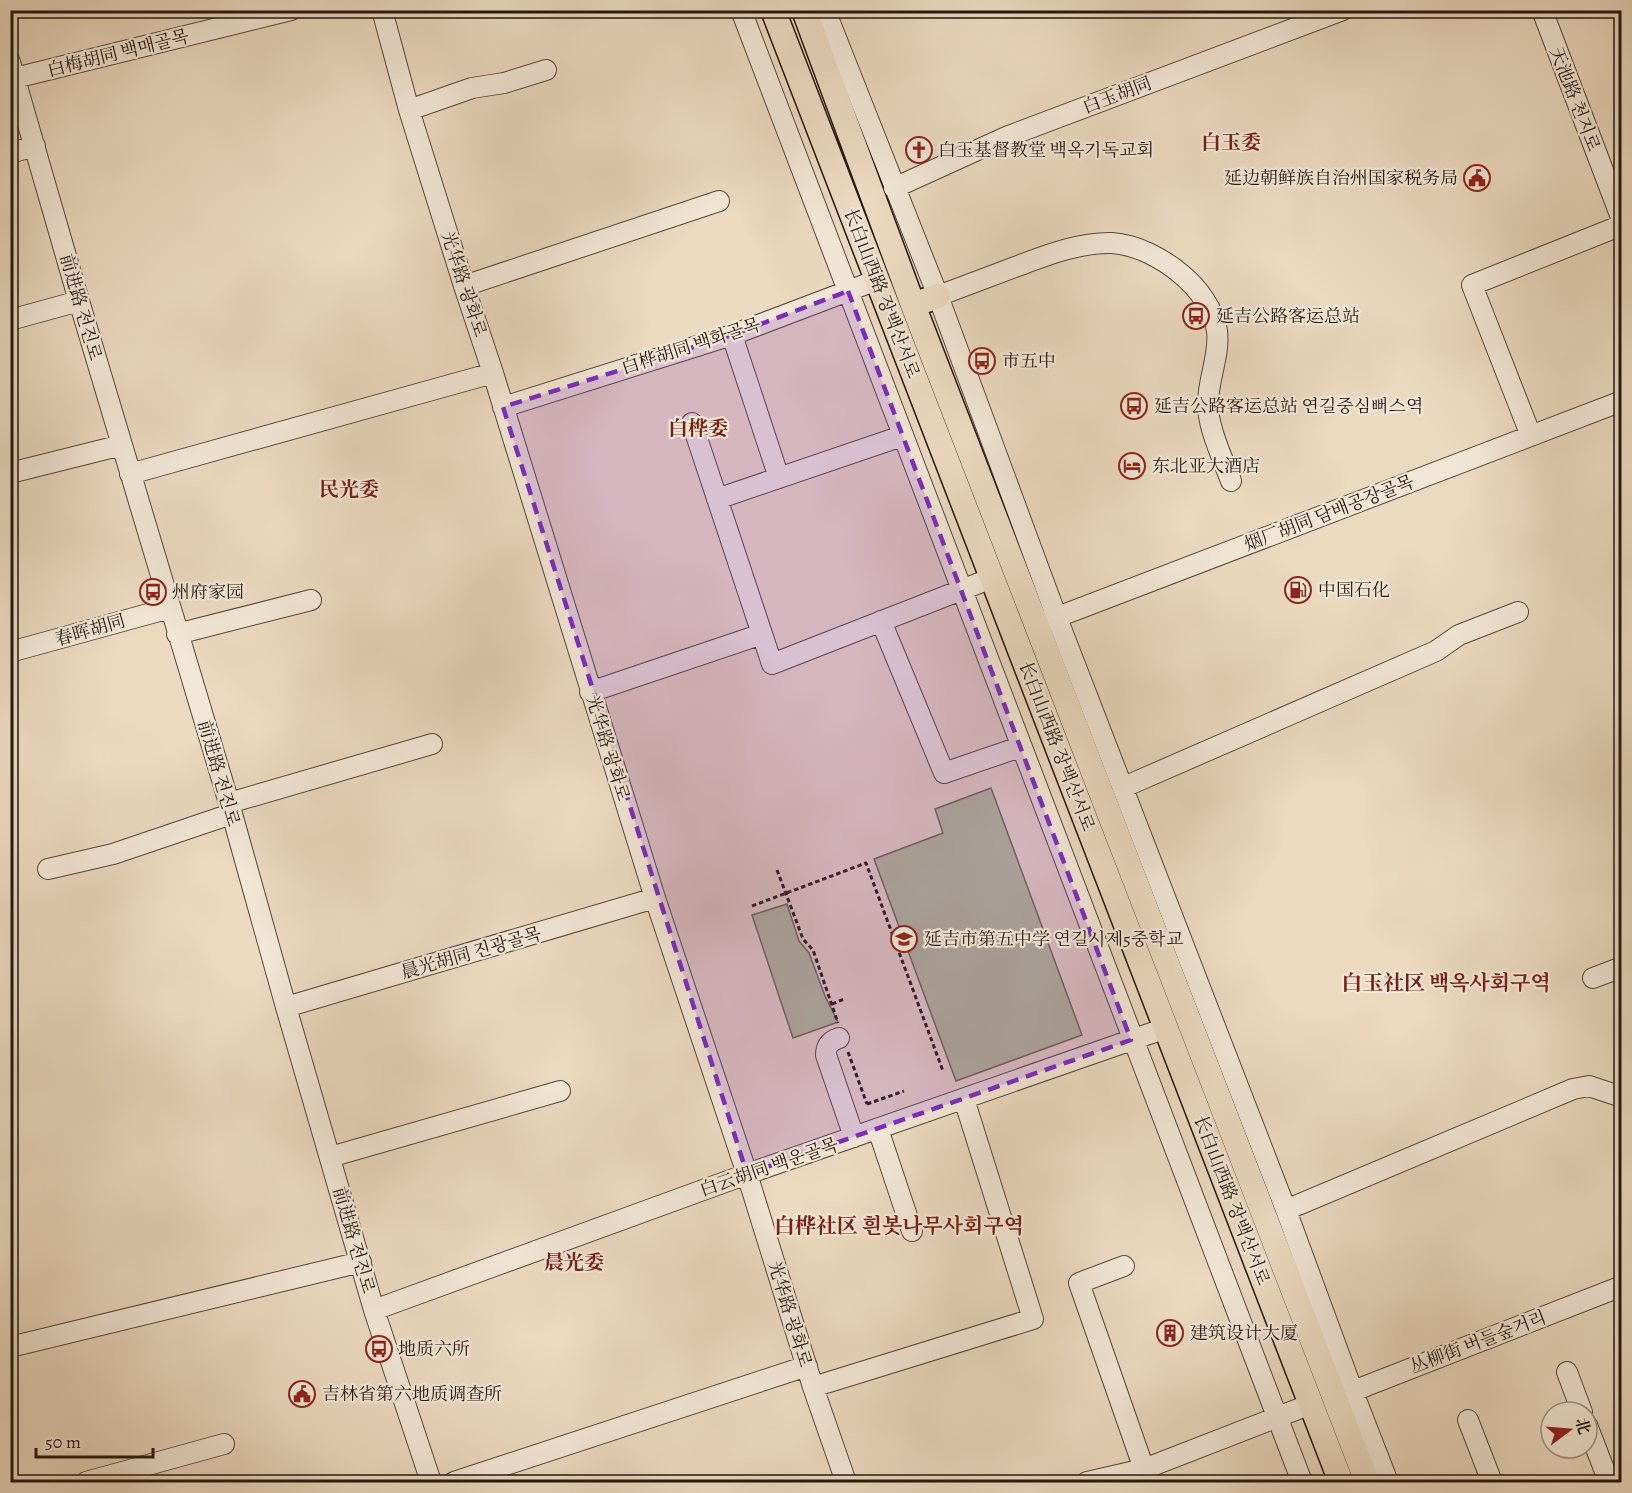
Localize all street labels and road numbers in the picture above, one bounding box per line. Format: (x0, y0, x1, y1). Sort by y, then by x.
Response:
street label: 白梅胡同 백매골목 (45, 24, 191, 82)
street label: 天池路 천지로 (1544, 43, 1606, 155)
street label: 白玉胡同 (1079, 71, 1155, 119)
street label: 长白山西路 장백산서로 (838, 204, 926, 382)
street label: 光华路 광화로 (436, 228, 492, 340)
street label: 前进路 전진로 (54, 251, 108, 363)
street label: 白桦胡同 백화골목 (618, 312, 764, 380)
street label: 烟厂胡同 담배공장골목 (1241, 470, 1417, 556)
street label: 春晖胡同 (52, 609, 128, 651)
street label: 长白山西路 장백산서로 (1013, 657, 1101, 835)
street label: 光华路 광화로 (580, 692, 636, 804)
street label: 前进路 전진로 (192, 717, 246, 829)
street label: 晨光胡同 진광골목 (398, 921, 544, 985)
street label: 长白山西路 장백산서로 (1188, 1111, 1276, 1289)
street label: 白云胡同 백운골목 (696, 1132, 842, 1202)
street label: 前进路 전진로 (327, 1184, 381, 1296)
street label: 光华路 광화로 (762, 1258, 818, 1370)
street label: 丛柳街 버들숲거리 (1406, 1305, 1550, 1379)

